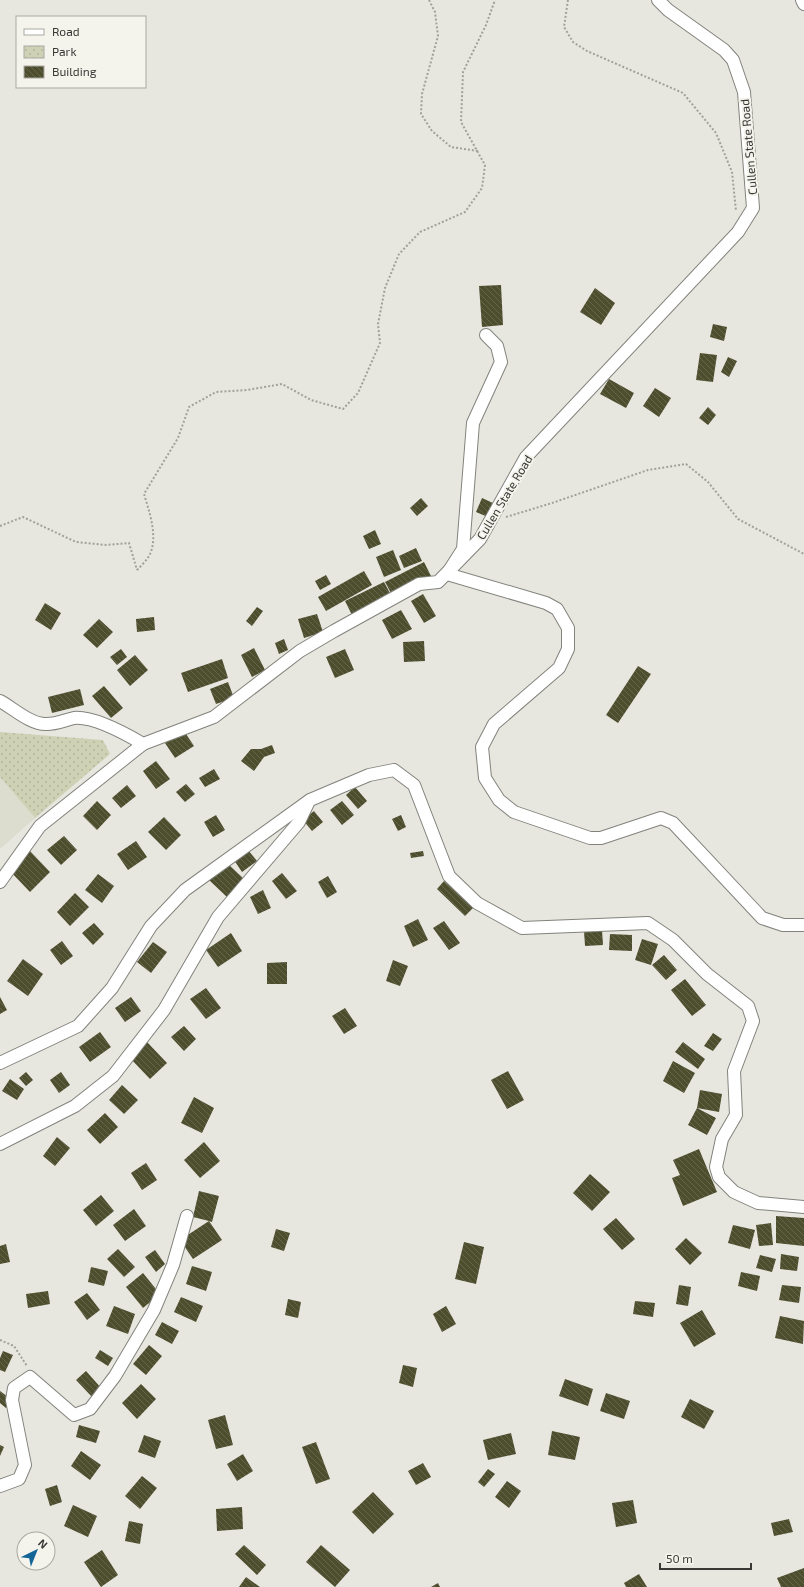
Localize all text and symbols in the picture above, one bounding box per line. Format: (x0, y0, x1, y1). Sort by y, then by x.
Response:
legend (16, 16, 146, 88)
text: Road (52, 24, 80, 38)
text: Park (52, 44, 77, 58)
text: Building (52, 64, 97, 78)
street label: Cullen State Road (737, 99, 759, 195)
street label: Cullen State Road (473, 452, 535, 542)
north arrow (16, 1531, 56, 1571)
text: N (36, 1536, 51, 1551)
scale bar (660, 1545, 751, 1571)
text: 50 m (666, 1551, 693, 1565)

